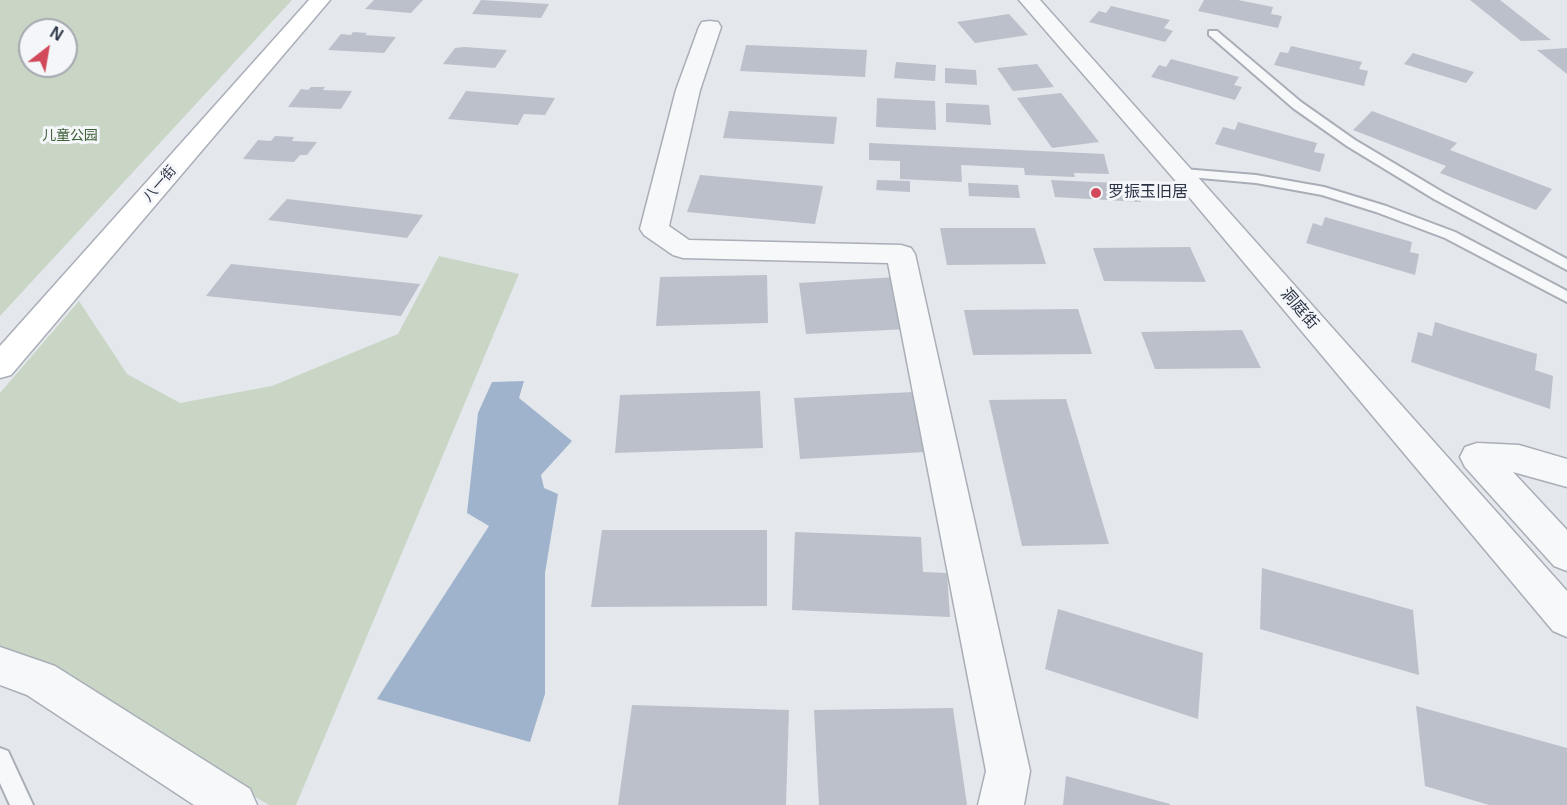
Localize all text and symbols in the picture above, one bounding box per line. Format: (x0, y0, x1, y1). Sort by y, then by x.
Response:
north arrow (18, 18, 78, 78)
text: N (47, 24, 66, 44)
park label: 儿童公园 (42, 128, 98, 144)
street label: 八一街 (140, 163, 180, 205)
place label: 罗振玉旧居 (1108, 183, 1188, 203)
marker: 罗振玉旧居 (1089, 186, 1103, 200)
street label: 洞庭街 (1276, 285, 1322, 333)

